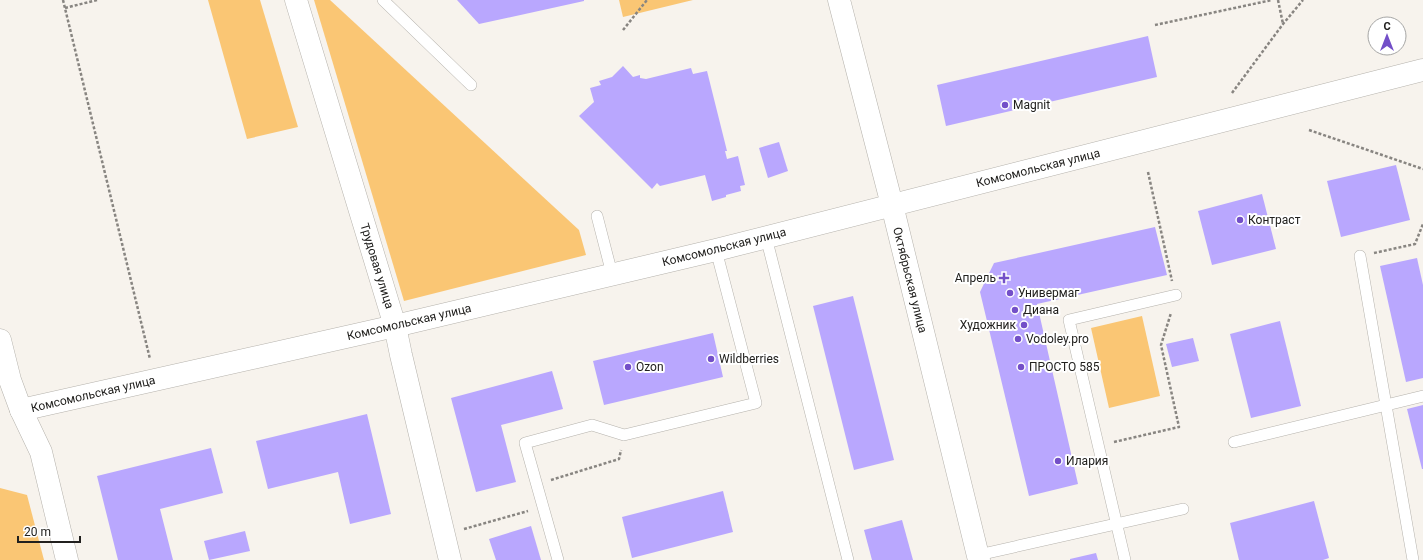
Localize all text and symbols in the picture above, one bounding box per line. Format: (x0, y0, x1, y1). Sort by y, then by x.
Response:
north arrow (1367, 16, 1407, 56)
text: С (1383, 20, 1391, 33)
place label: Magnit (1013, 98, 1050, 112)
marker: Magnit (1000, 100, 1010, 110)
street label: Комсомольская улица (975, 146, 1101, 190)
place label: Контраст (1248, 213, 1301, 227)
marker: Контраст (1235, 215, 1245, 225)
street label: Трудовая улица (357, 222, 397, 310)
street label: Комсомольская улица (661, 225, 787, 269)
street label: Октябрьская улица (890, 226, 930, 334)
place label: Апрель (955, 271, 996, 285)
marker: Апрель (999, 273, 1009, 283)
place label: Универмаг (1018, 286, 1079, 300)
marker: Универмаг (1005, 288, 1015, 298)
street label: Комсомольская улица (345, 301, 473, 343)
place label: Диана (1023, 303, 1059, 317)
marker: Диана (1010, 305, 1020, 315)
place label: Художник (960, 318, 1017, 332)
marker: Художник (1019, 320, 1029, 330)
place label: Vodoley.pro (1026, 332, 1089, 346)
marker: Vodoley.pro (1013, 334, 1023, 344)
place label: Wildberries (719, 352, 779, 366)
marker: Wildberries (706, 354, 716, 364)
place label: Ozon (636, 360, 664, 374)
place label: ПРОСТО 585 (1029, 360, 1100, 374)
marker: Ozon (623, 362, 633, 372)
marker: ПРОСТО 585 (1016, 362, 1026, 372)
street label: Комсомольская улица (29, 373, 157, 415)
place label: Илария (1066, 454, 1108, 468)
marker: Илария (1053, 456, 1063, 466)
scale bar (18, 518, 80, 544)
text: 20 m (24, 525, 51, 539)

